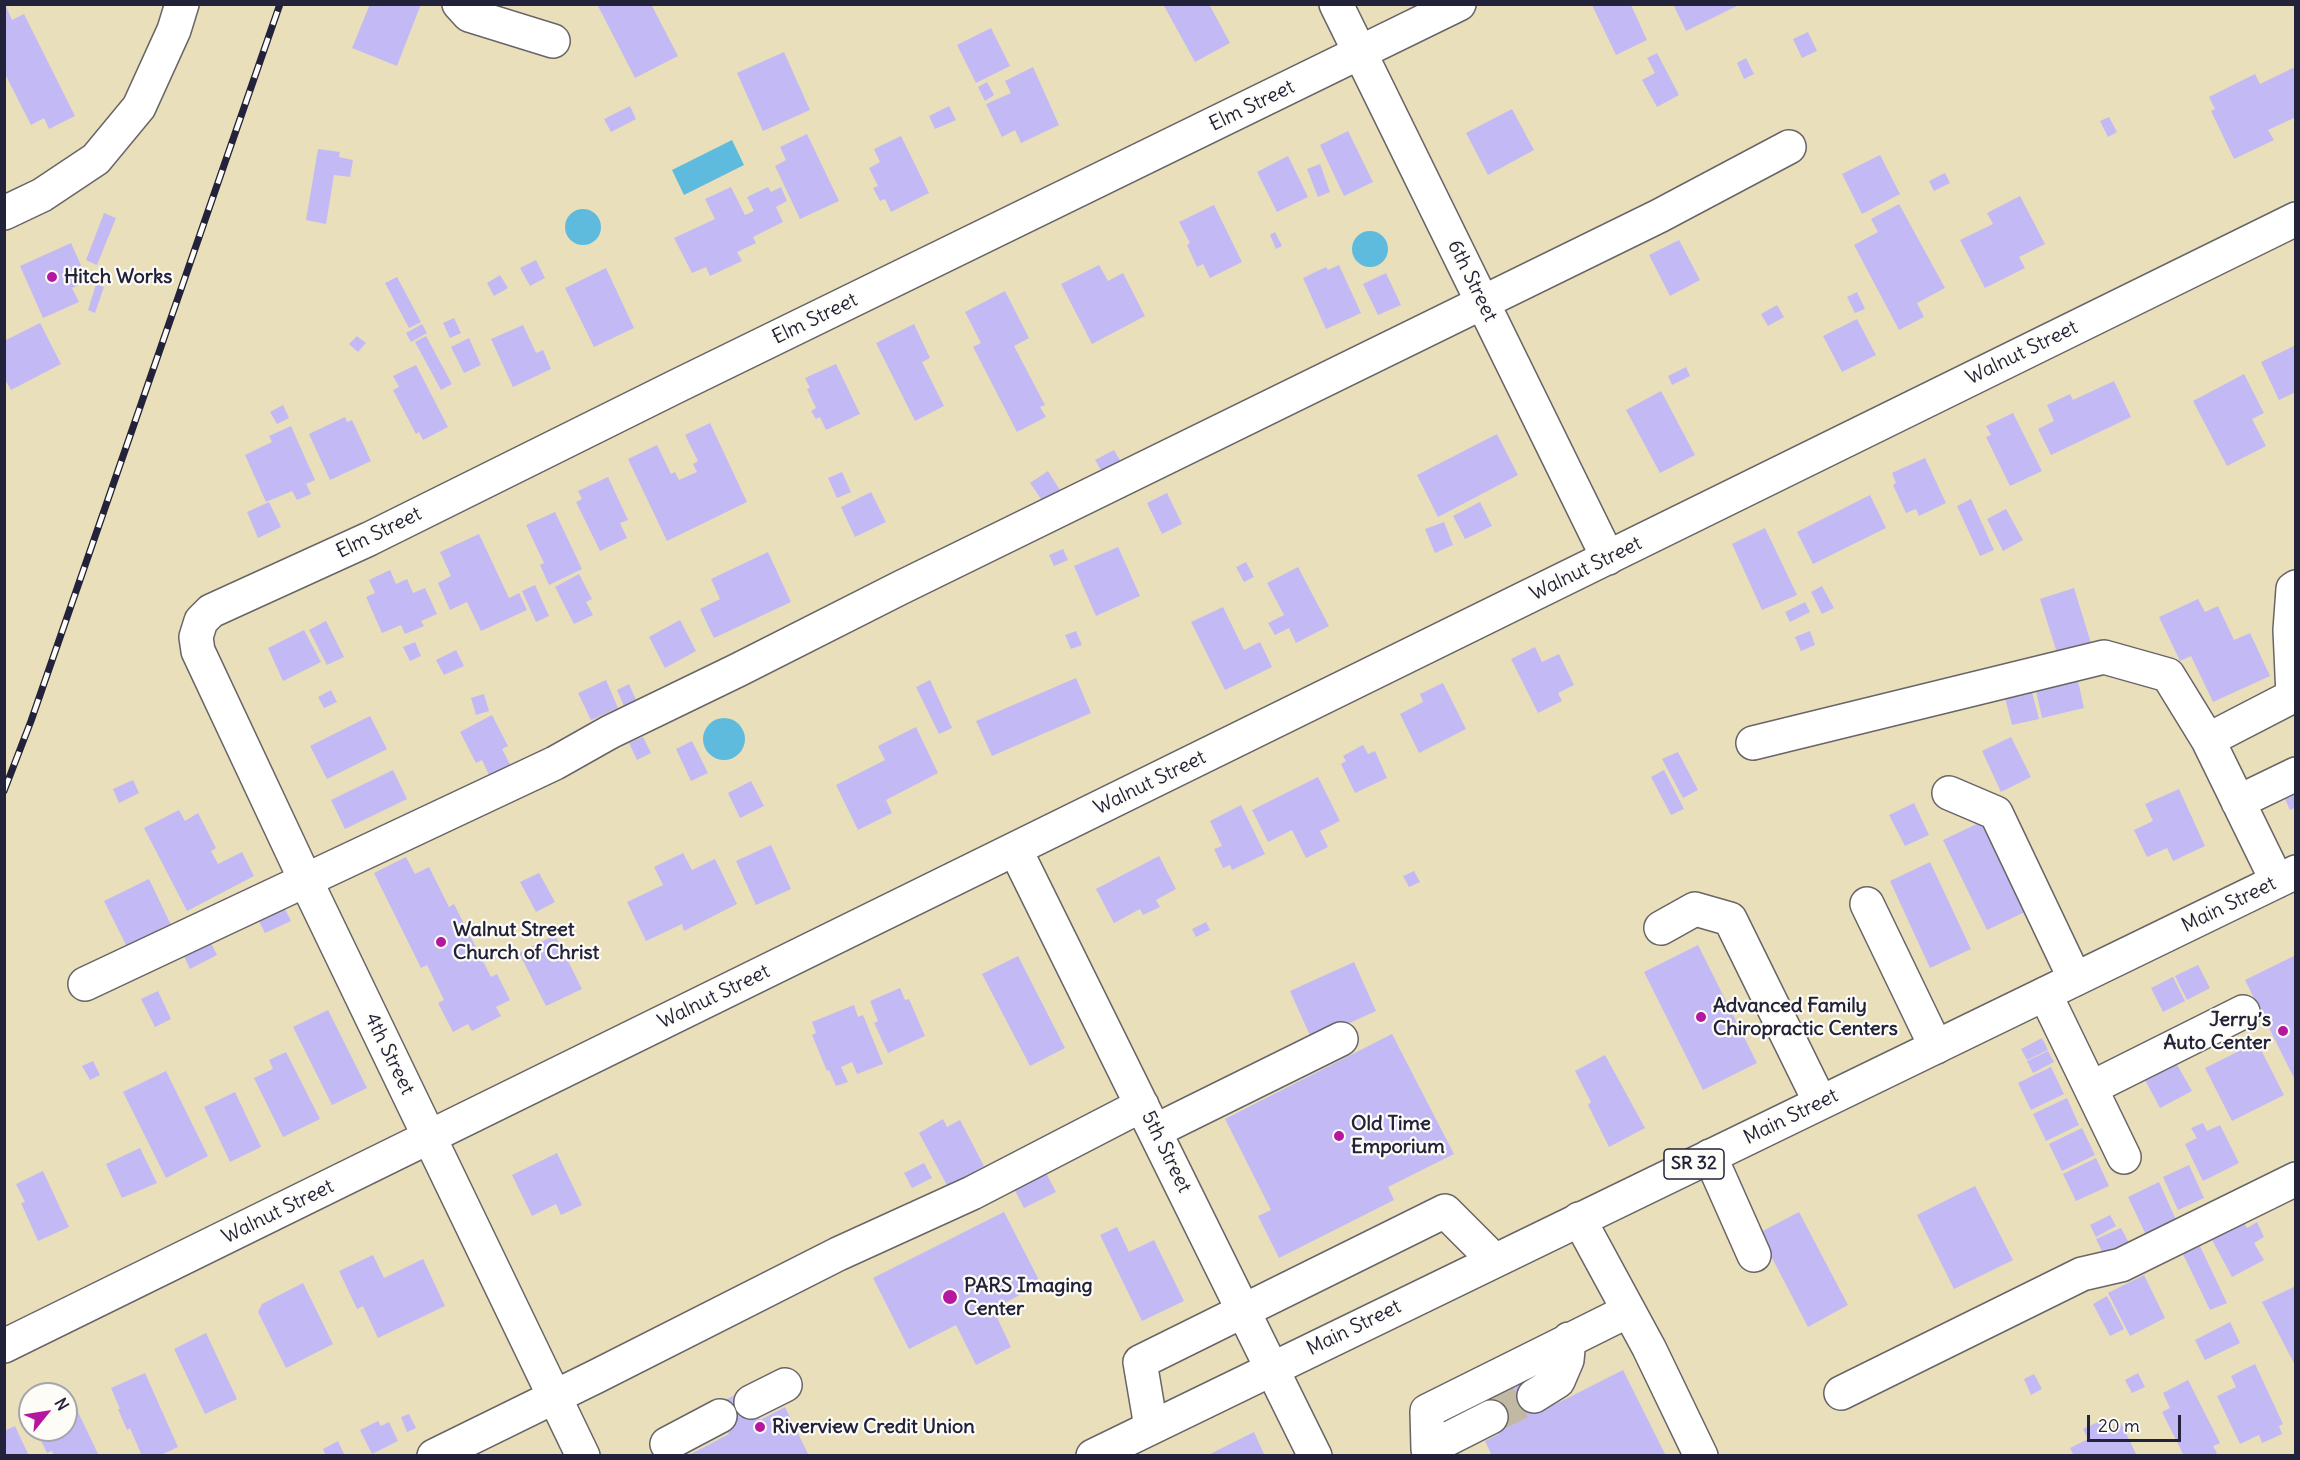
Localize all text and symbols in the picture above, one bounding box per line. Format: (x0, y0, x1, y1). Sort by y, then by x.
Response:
street label: Elm Street (1205, 75, 1299, 137)
street label: 6th Street (1442, 236, 1502, 326)
place label: Hitch Works (64, 265, 172, 289)
marker: Hitch Works (45, 270, 59, 284)
street label: Elm Street (768, 288, 862, 350)
street label: Walnut Street (1962, 316, 2082, 390)
street label: Elm Street (332, 502, 426, 564)
street label: Walnut Street (1526, 532, 1646, 606)
street label: Walnut Street (1090, 746, 1210, 820)
street label: Main Street (2178, 872, 2280, 938)
place label: Walnut Street Church of Christ (453, 918, 599, 965)
marker: Walnut Street Church of Christ (434, 935, 448, 949)
street label: Walnut Street (654, 960, 774, 1034)
place label: Advanced Family Chiropractic Centers (1713, 994, 1898, 1041)
place label: Jerry’s Auto Center (2163, 1008, 2271, 1055)
street label: 4th Street (359, 1009, 419, 1099)
marker: Advanced Family Chiropractic Centers (1694, 1010, 1708, 1024)
marker: Jerry’s Auto Center (2276, 1024, 2290, 1038)
street label: Main Street (1740, 1084, 1842, 1150)
street label: 5th Street (1136, 1107, 1196, 1197)
place label: Old Time Emporium (1351, 1112, 1445, 1159)
marker: Old Time Emporium (1332, 1129, 1346, 1143)
road number: SR 32 (1664, 1149, 1724, 1179)
street label: Walnut Street (218, 1175, 338, 1249)
place label: PARS Imaging Center (964, 1274, 1093, 1321)
marker: PARS Imaging Center (941, 1288, 959, 1306)
street label: Main Street (1303, 1295, 1405, 1361)
north arrow (18, 1382, 78, 1442)
text: N (50, 1394, 73, 1414)
scale bar (2090, 1403, 2184, 1441)
text: 20 m (2098, 1414, 2140, 1437)
place label: Riverview Credit Union (772, 1415, 975, 1439)
marker: Riverview Credit Union (753, 1420, 767, 1434)

